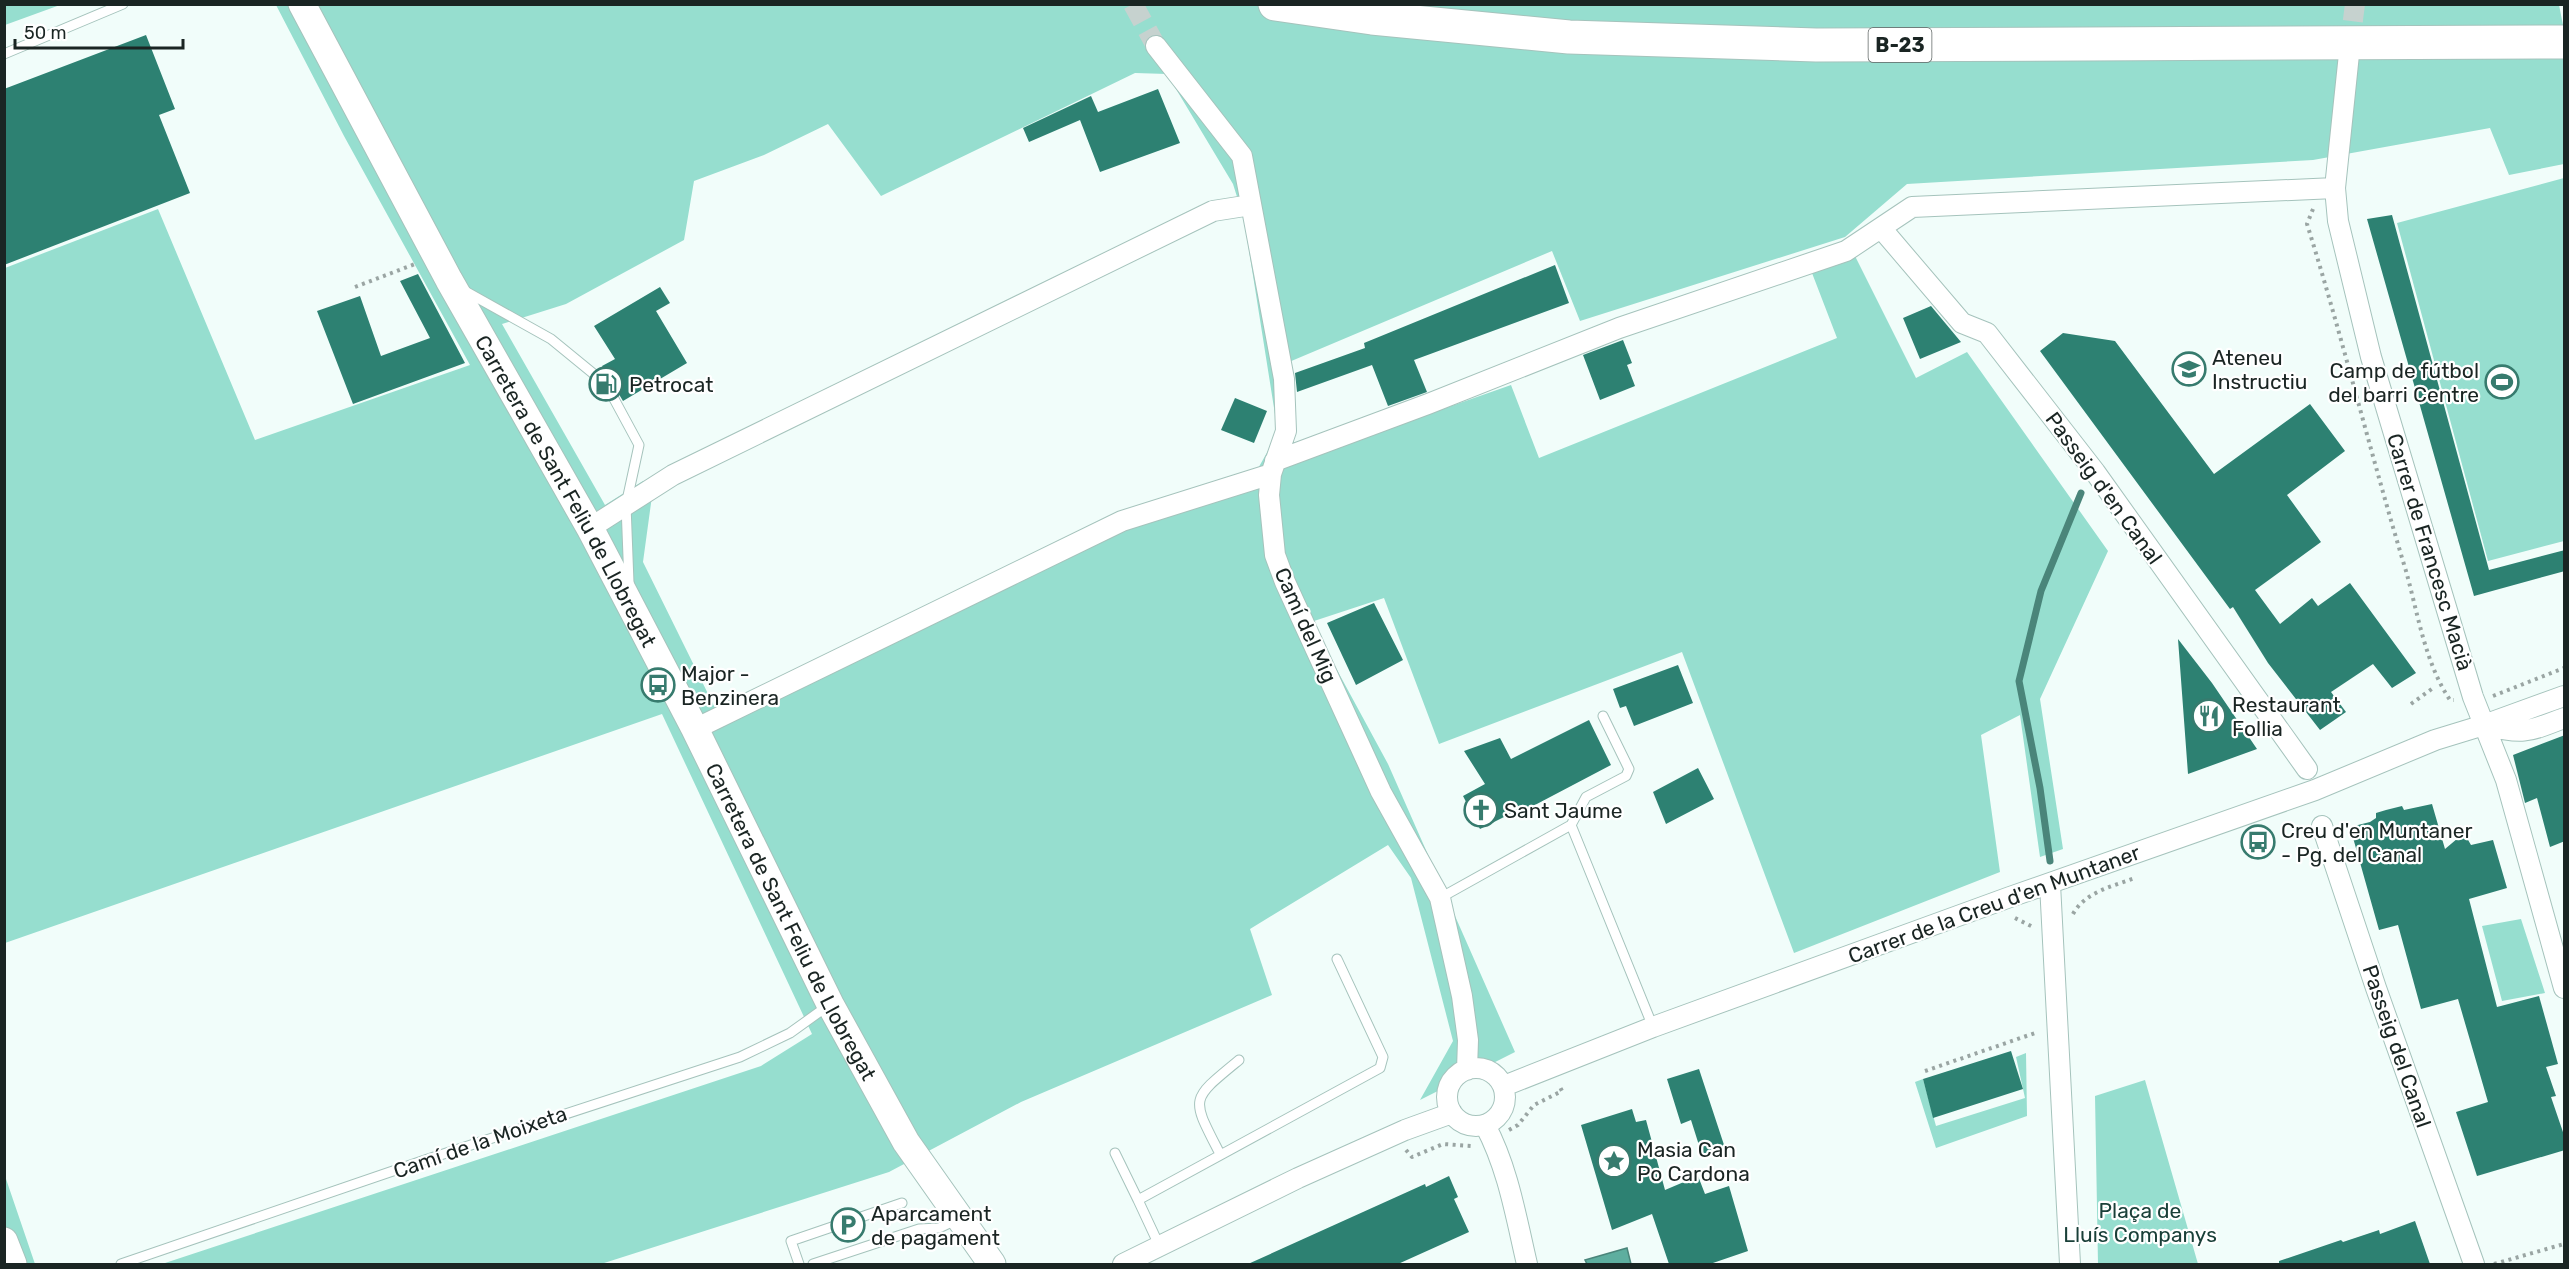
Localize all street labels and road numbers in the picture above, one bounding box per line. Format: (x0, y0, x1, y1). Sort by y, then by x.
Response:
road number: B-23 (1868, 28, 1932, 62)
street label: Carretera de Sant Feliu de Llobregat (470, 331, 662, 651)
street label: Passeig d'en Canal (2040, 407, 2168, 569)
street label: Carrer de Francesc Macià (2382, 430, 2478, 674)
street label: Camí del Mig (1270, 564, 1342, 686)
street label: Carretera de Sant Feliu de Llobregat (701, 759, 882, 1084)
street label: Carrer de la Creu d'en Muntaner (1845, 839, 2143, 969)
street label: Passeig del Canal (2357, 961, 2437, 1131)
street label: Camí de la Moixeta (390, 1101, 570, 1183)

